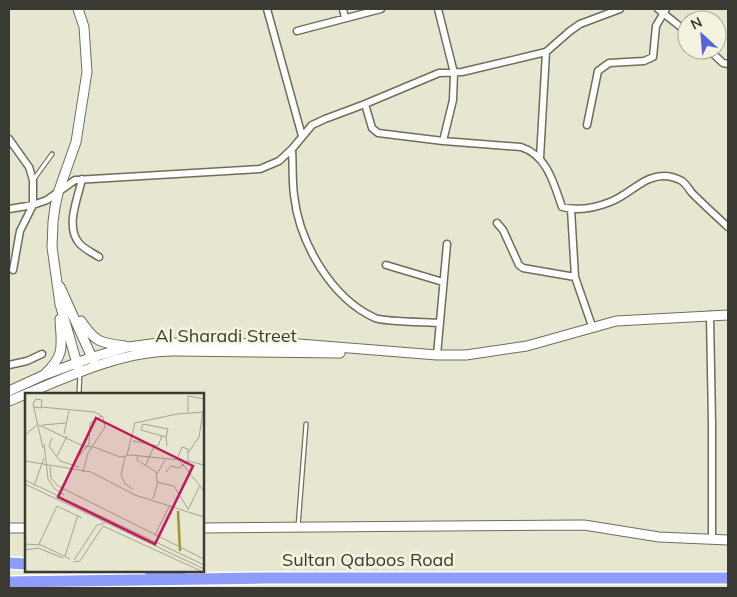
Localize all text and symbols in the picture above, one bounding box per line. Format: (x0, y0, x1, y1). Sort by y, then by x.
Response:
north arrow (677, 10, 727, 60)
text: N (688, 13, 705, 34)
street label: Al Sharadi Street (155, 324, 297, 347)
inset map (25, 393, 204, 572)
street label: Sultan Qaboos Road (282, 548, 454, 571)

